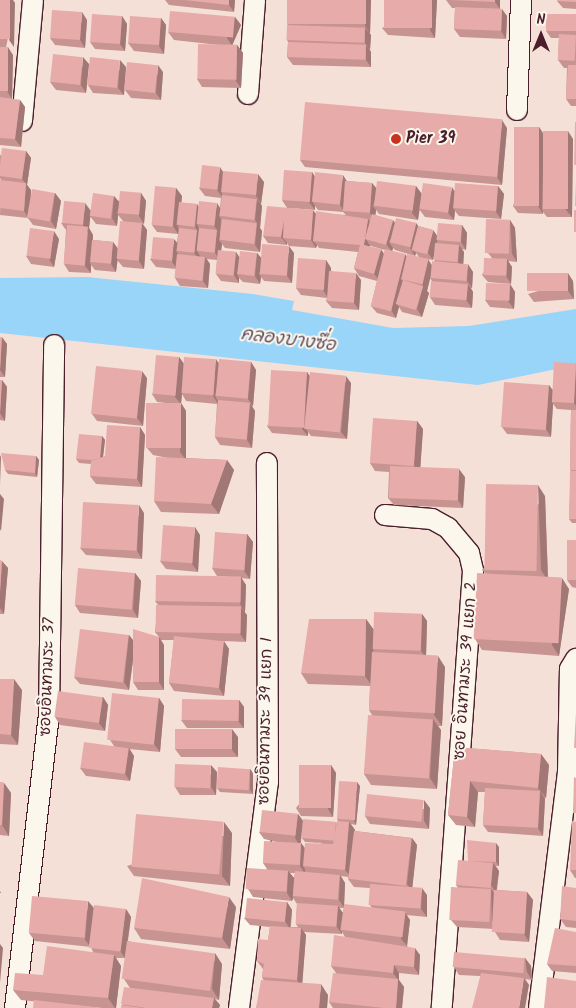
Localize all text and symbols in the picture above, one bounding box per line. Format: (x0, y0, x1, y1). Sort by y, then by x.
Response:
text: N (537, 9, 545, 31)
north arrow (516, 10, 566, 60)
place label: Pier 39 (406, 129, 456, 149)
marker: Pier 39 (390, 133, 402, 145)
water label: คลองบางซื่อ (239, 324, 337, 358)
street label: ซอย อินทามระ 39 แยก 2 (450, 581, 482, 761)
street label: ซอยอินทามระ 37 (36, 617, 60, 737)
street label: ซอยอินทามระ 39 แยก 1 (255, 637, 277, 805)

